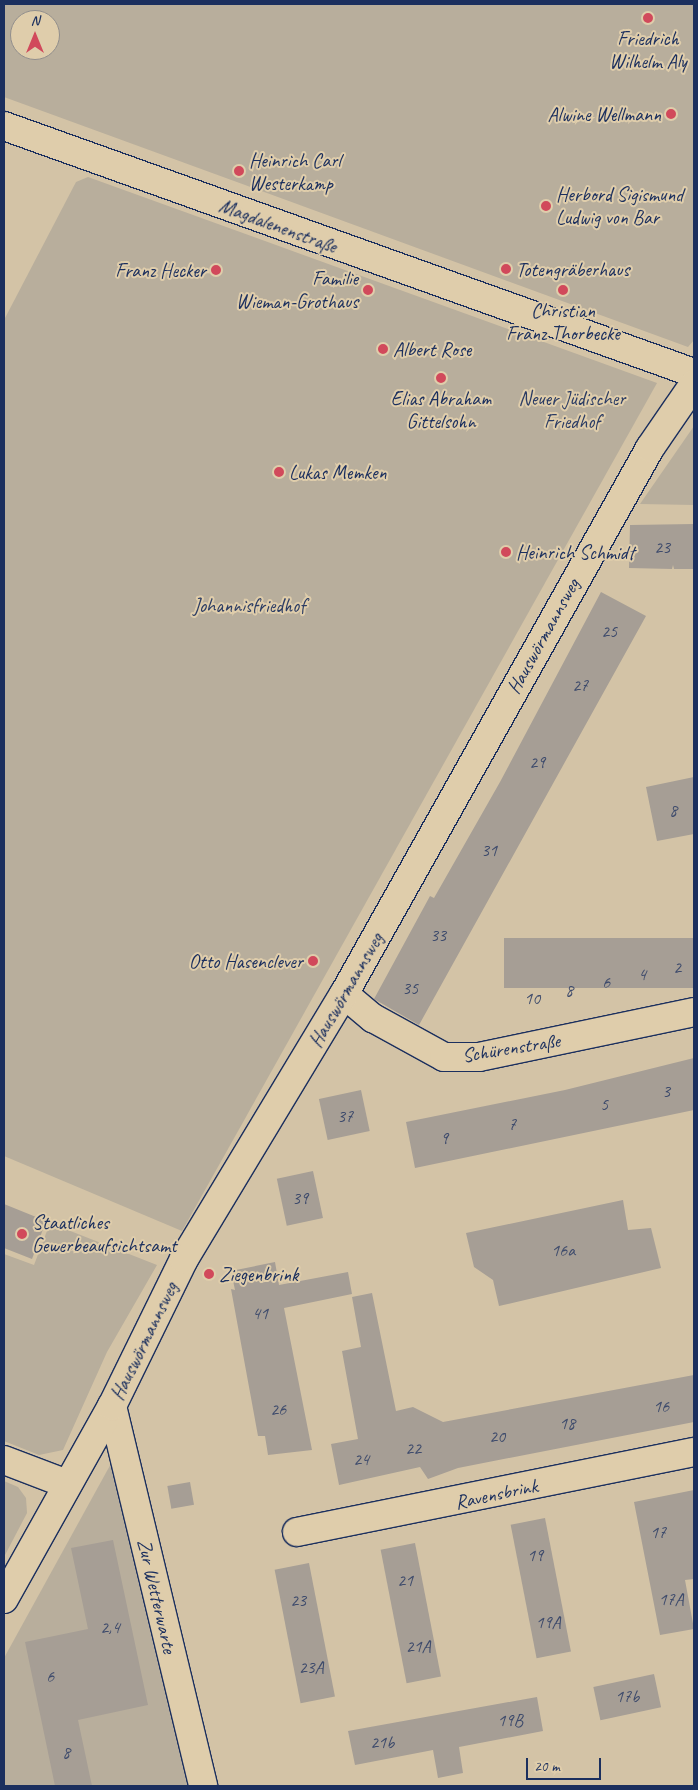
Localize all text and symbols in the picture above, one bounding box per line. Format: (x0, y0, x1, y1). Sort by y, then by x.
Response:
north arrow (10, 10, 60, 60)
text: N (31, 12, 39, 29)
marker: Friedrich Wilhelm Aly (642, 12, 654, 24)
place label: Friedrich Wilhelm Aly (609, 26, 687, 73)
place label: Alwine Wellmann (548, 102, 661, 126)
marker: Alwine Wellmann (665, 108, 677, 120)
place label: Heinrich Carl Westerkamp (249, 148, 341, 195)
marker: Heinrich Carl Westerkamp (233, 165, 245, 177)
place label: Herbord Sigismund Ludwig von Bar (556, 183, 684, 230)
street label: Magdalenenstraße (216, 194, 340, 258)
marker: Herbord Sigismund Ludwig von Bar (540, 200, 552, 212)
place label: Totengräberhaus (516, 257, 629, 281)
place label: Franz Hecker (115, 258, 206, 282)
marker: Totengräberhaus (500, 263, 512, 275)
marker: Franz Hecker (210, 264, 222, 276)
place label: Familie Wieman-Grothaus (236, 266, 358, 313)
marker: Familie Wieman-Grothaus (362, 284, 374, 296)
marker: Christian Franz Thorbecke (557, 284, 569, 296)
place label: Christian Franz Thorbecke (506, 298, 620, 345)
place label: Albert Rose (393, 337, 471, 361)
marker: Albert Rose (377, 343, 389, 355)
marker: Elias Abraham Gittelsohn (435, 372, 447, 384)
place label: Elias Abraham Gittelsohn (391, 386, 491, 433)
park label: Neuer Jüdischer Friedhof (519, 386, 625, 433)
place label: Lukas Memken (289, 460, 386, 484)
marker: Lukas Memken (273, 466, 285, 478)
house number: 23 (654, 536, 670, 558)
place label: Heinrich Schmidt (516, 540, 634, 564)
marker: Heinrich Schmidt (500, 546, 512, 558)
street label: Hauswörmannsweg (501, 574, 585, 698)
park label: Johannisfriedhof (193, 593, 305, 617)
house number: 25 (601, 620, 617, 642)
house number: 27 (572, 674, 588, 696)
house number: 29 (529, 751, 545, 773)
house number: 8 (669, 799, 677, 821)
house number: 31 (481, 839, 497, 861)
house number: 33 (430, 924, 446, 946)
street label: Hauswörmannsweg (303, 928, 389, 1052)
place label: Otto Hasenclever (188, 949, 303, 973)
marker: Otto Hasenclever (307, 955, 319, 967)
house number: 2 (673, 956, 681, 978)
house number: 4 (638, 963, 646, 985)
house number: 6 (602, 971, 610, 993)
house number: 35 (402, 977, 418, 999)
house number: 8 (565, 979, 573, 1001)
house number: 10 (524, 987, 540, 1009)
street label: Schürenstraße (460, 1028, 562, 1068)
house number: 3 (662, 1080, 670, 1102)
house number: 5 (600, 1093, 608, 1115)
house number: 37 (337, 1105, 353, 1127)
house number: 7 (508, 1113, 516, 1135)
house number: 9 (440, 1127, 448, 1149)
house number: 39 (292, 1187, 308, 1209)
place label: Staatliches Gewerbeaufsichtsamt (32, 1210, 177, 1257)
marker: Staatliches Gewerbeaufsichtsamt (16, 1228, 28, 1240)
house number: 16a (551, 1239, 575, 1261)
place label: Ziegenbrink (219, 1262, 298, 1286)
marker: Ziegenbrink (203, 1268, 215, 1280)
street label: Hauswörmannsweg (105, 1278, 183, 1404)
house number: 41 (252, 1302, 268, 1324)
house number: 16 (653, 1395, 669, 1417)
house number: 26 (270, 1398, 286, 1420)
house number: 18 (559, 1412, 575, 1434)
house number: 20 (489, 1425, 505, 1447)
house number: 22 (405, 1437, 421, 1459)
house number: 24 (353, 1448, 369, 1470)
street label: Ravensbrink (453, 1474, 539, 1514)
house number: 17 (650, 1521, 666, 1543)
street label: Zur Wetterwarte (132, 1537, 182, 1655)
house number: 19 (527, 1544, 543, 1566)
house number: 21 (397, 1569, 413, 1591)
house number: 17A (658, 1588, 684, 1610)
house number: 23 (290, 1589, 306, 1611)
house number: 19A (535, 1611, 561, 1633)
house number: 2,4 (100, 1616, 120, 1638)
house number: 21A (405, 1635, 431, 1657)
house number: 23A (298, 1656, 324, 1678)
house number: 6 (46, 1665, 54, 1687)
house number: 17b (615, 1685, 639, 1707)
house number: 19B (497, 1709, 523, 1731)
house number: 21b (370, 1731, 394, 1753)
house number: 8 (62, 1741, 70, 1763)
scale bar (528, 1748, 603, 1780)
text: 20 m (534, 1757, 560, 1776)

